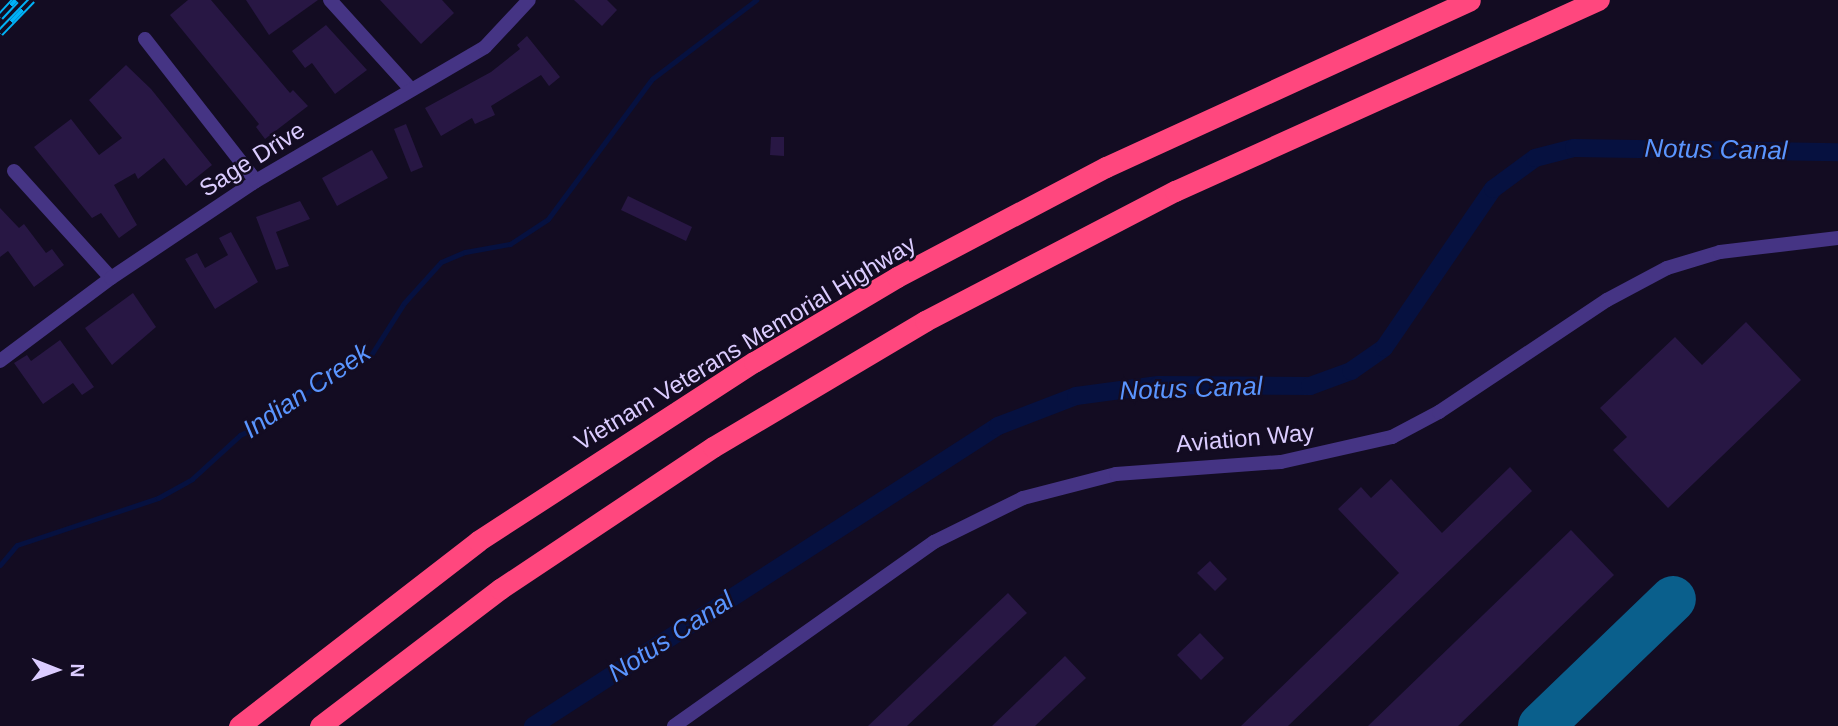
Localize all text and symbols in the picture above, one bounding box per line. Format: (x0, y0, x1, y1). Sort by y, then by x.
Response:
street label: Sage Drive (194, 115, 310, 203)
water label: Notus Canal (1644, 133, 1788, 167)
street label: Vietnam Veterans Memorial Highway (569, 229, 921, 457)
water label: Indian Creek (237, 337, 377, 445)
water label: Notus Canal (1119, 371, 1263, 407)
street label: Aviation Way (1175, 418, 1315, 458)
water label: Notus Canal (603, 585, 739, 689)
north arrow (21, 635, 91, 705)
text: N (67, 663, 88, 677)

